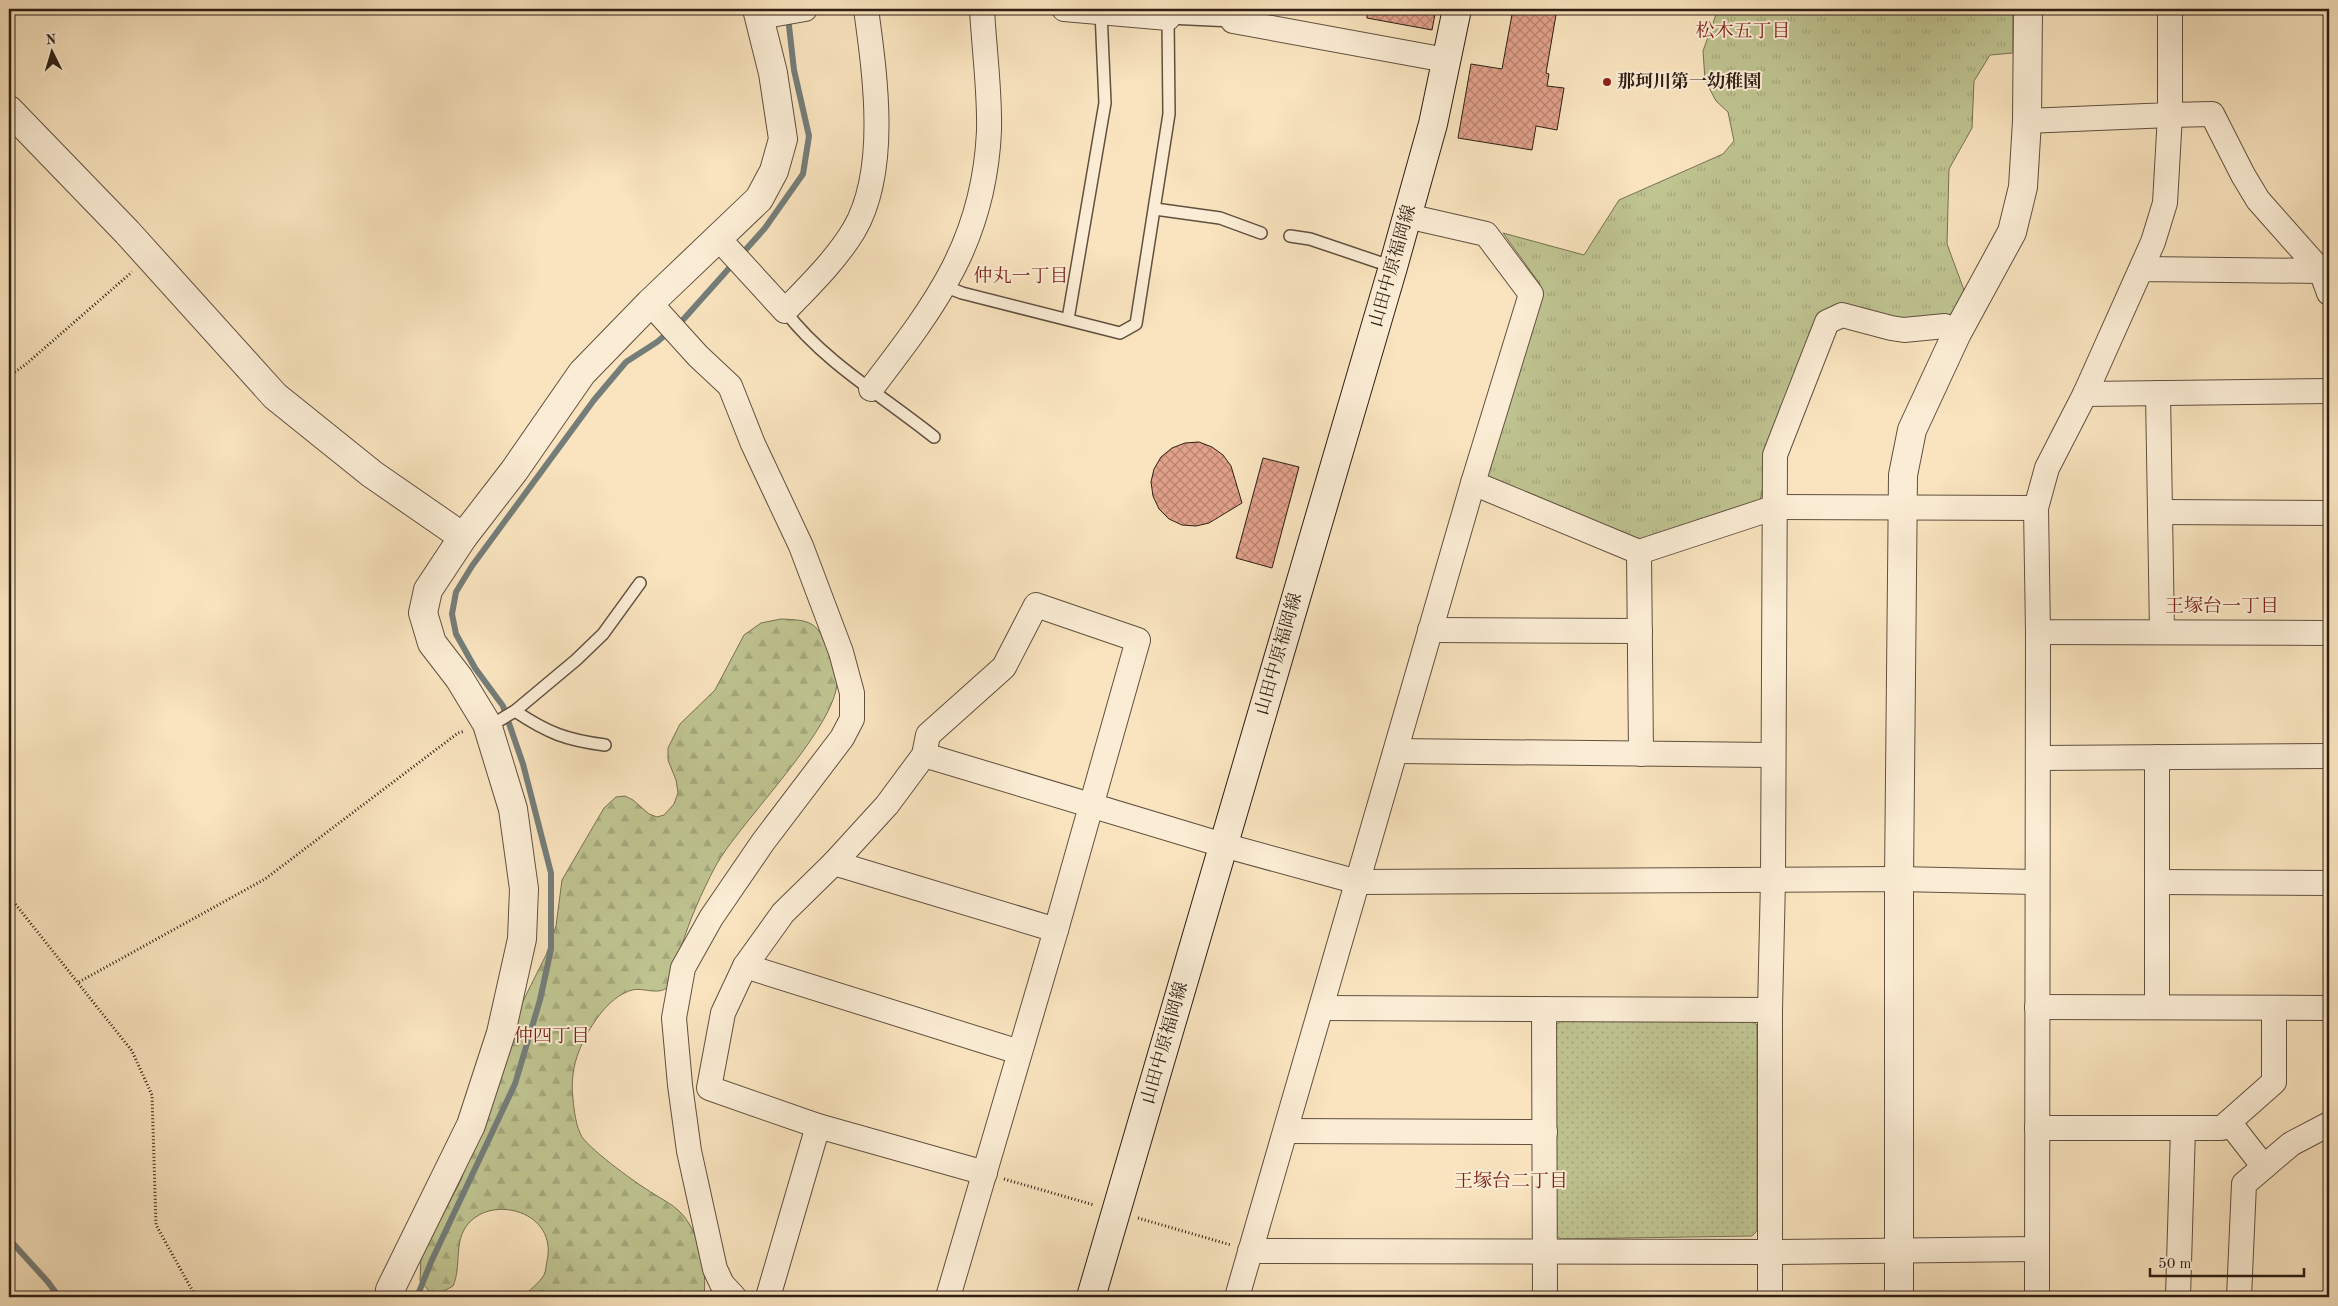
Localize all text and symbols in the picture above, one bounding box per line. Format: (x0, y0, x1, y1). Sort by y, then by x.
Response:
district label: 松木五丁目 (1695, 20, 1791, 42)
north arrow (28, 28, 78, 78)
text: N (45, 33, 57, 47)
place label: 那珂川第一幼稚園 (1617, 71, 1761, 91)
marker: 那珂川第一幼稚園 (1601, 76, 1613, 88)
street label: 山田中原福岡線 (1365, 202, 1419, 329)
district label: 仲丸一丁目 (973, 266, 1069, 287)
street label: 山田中原福岡線 (1251, 590, 1305, 717)
district label: 王塚台一丁目 (2165, 595, 2279, 617)
street label: 山田中原福岡線 (1137, 979, 1191, 1106)
district label: 仲四丁目 (514, 1026, 590, 1047)
district label: 王塚台二丁目 (1454, 1170, 1568, 1192)
scale bar (2150, 1246, 2304, 1278)
text: 50 m (2158, 1257, 2192, 1272)

